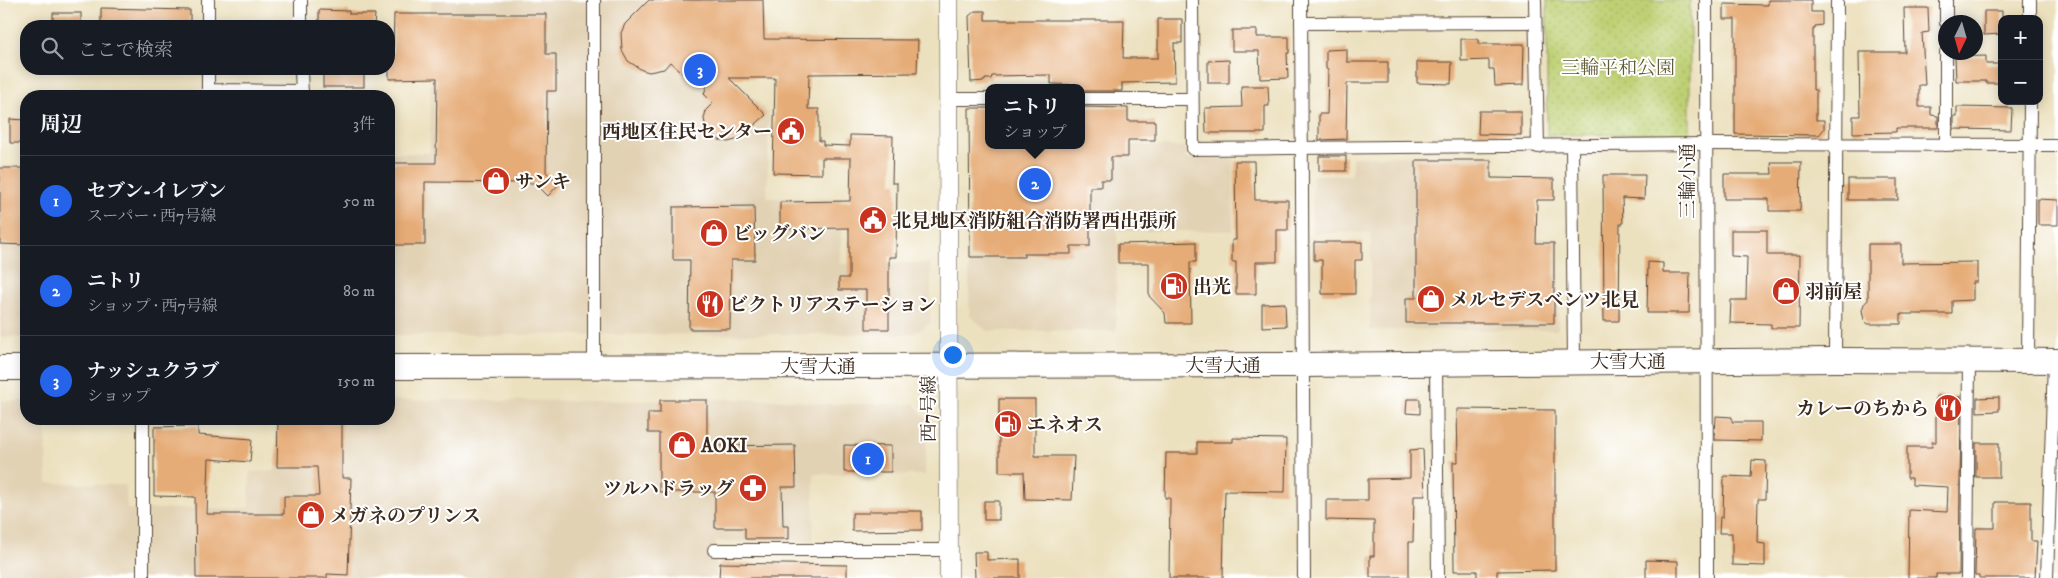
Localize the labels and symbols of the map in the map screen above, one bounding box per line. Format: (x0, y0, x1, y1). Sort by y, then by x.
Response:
north arrow (1938, 15, 1983, 60)
pin: 3 (684, 51, 716, 89)
park label: 三輪平和公園 (1561, 57, 1675, 80)
public building icon: 西地区住民センター (776, 116, 806, 146)
place label: 西地区住民センター (602, 121, 772, 144)
street label: 三輪小通 (1677, 143, 1700, 219)
pin: 2 (1019, 165, 1051, 203)
shop icon: サンキ (481, 166, 511, 196)
place label: サンキ (515, 171, 571, 194)
public building icon: 北見地区消防組合消防署西出張所 (858, 205, 888, 235)
place label: 北見地区消防組合消防署西出張所 (892, 210, 1177, 233)
shop icon: ビッグバン (699, 218, 729, 248)
place label: ビッグバン (733, 223, 826, 246)
fuel station icon: 出光 (1159, 271, 1189, 301)
place label: 出光 (1193, 276, 1231, 299)
shop icon: 羽前屋 (1771, 276, 1801, 306)
place label: 羽前屋 (1805, 281, 1862, 304)
shop icon: メルセデスベンツ北見 (1416, 284, 1446, 314)
restaurant icon: ビクトリアステーション (695, 289, 725, 319)
place label: メルセデスベンツ北見 (1450, 289, 1639, 312)
place label: ビクトリアステーション (729, 294, 936, 317)
your location (940, 342, 966, 368)
street label: 大雪大通 (1590, 351, 1666, 374)
street label: 大雪大通 (1185, 355, 1261, 378)
street label: 大雪大通 (780, 356, 856, 379)
street label: 西7号線 (918, 375, 941, 443)
restaurant icon: カレーのちから (1933, 393, 1963, 423)
place label: カレーのちから (1796, 398, 1929, 421)
fuel station icon: エネオス (993, 409, 1023, 439)
place label: エネオス (1027, 414, 1103, 437)
shop icon: AOKI (667, 430, 697, 460)
place label: AOKI (700, 435, 748, 458)
pin: 1 (852, 440, 884, 478)
pharmacy icon: ツルハドラッグ (738, 473, 768, 503)
place label: ツルハドラッグ (603, 478, 735, 501)
shop icon: メガネのプリンス (296, 500, 326, 530)
place label: メガネのプリンス (330, 505, 481, 528)

